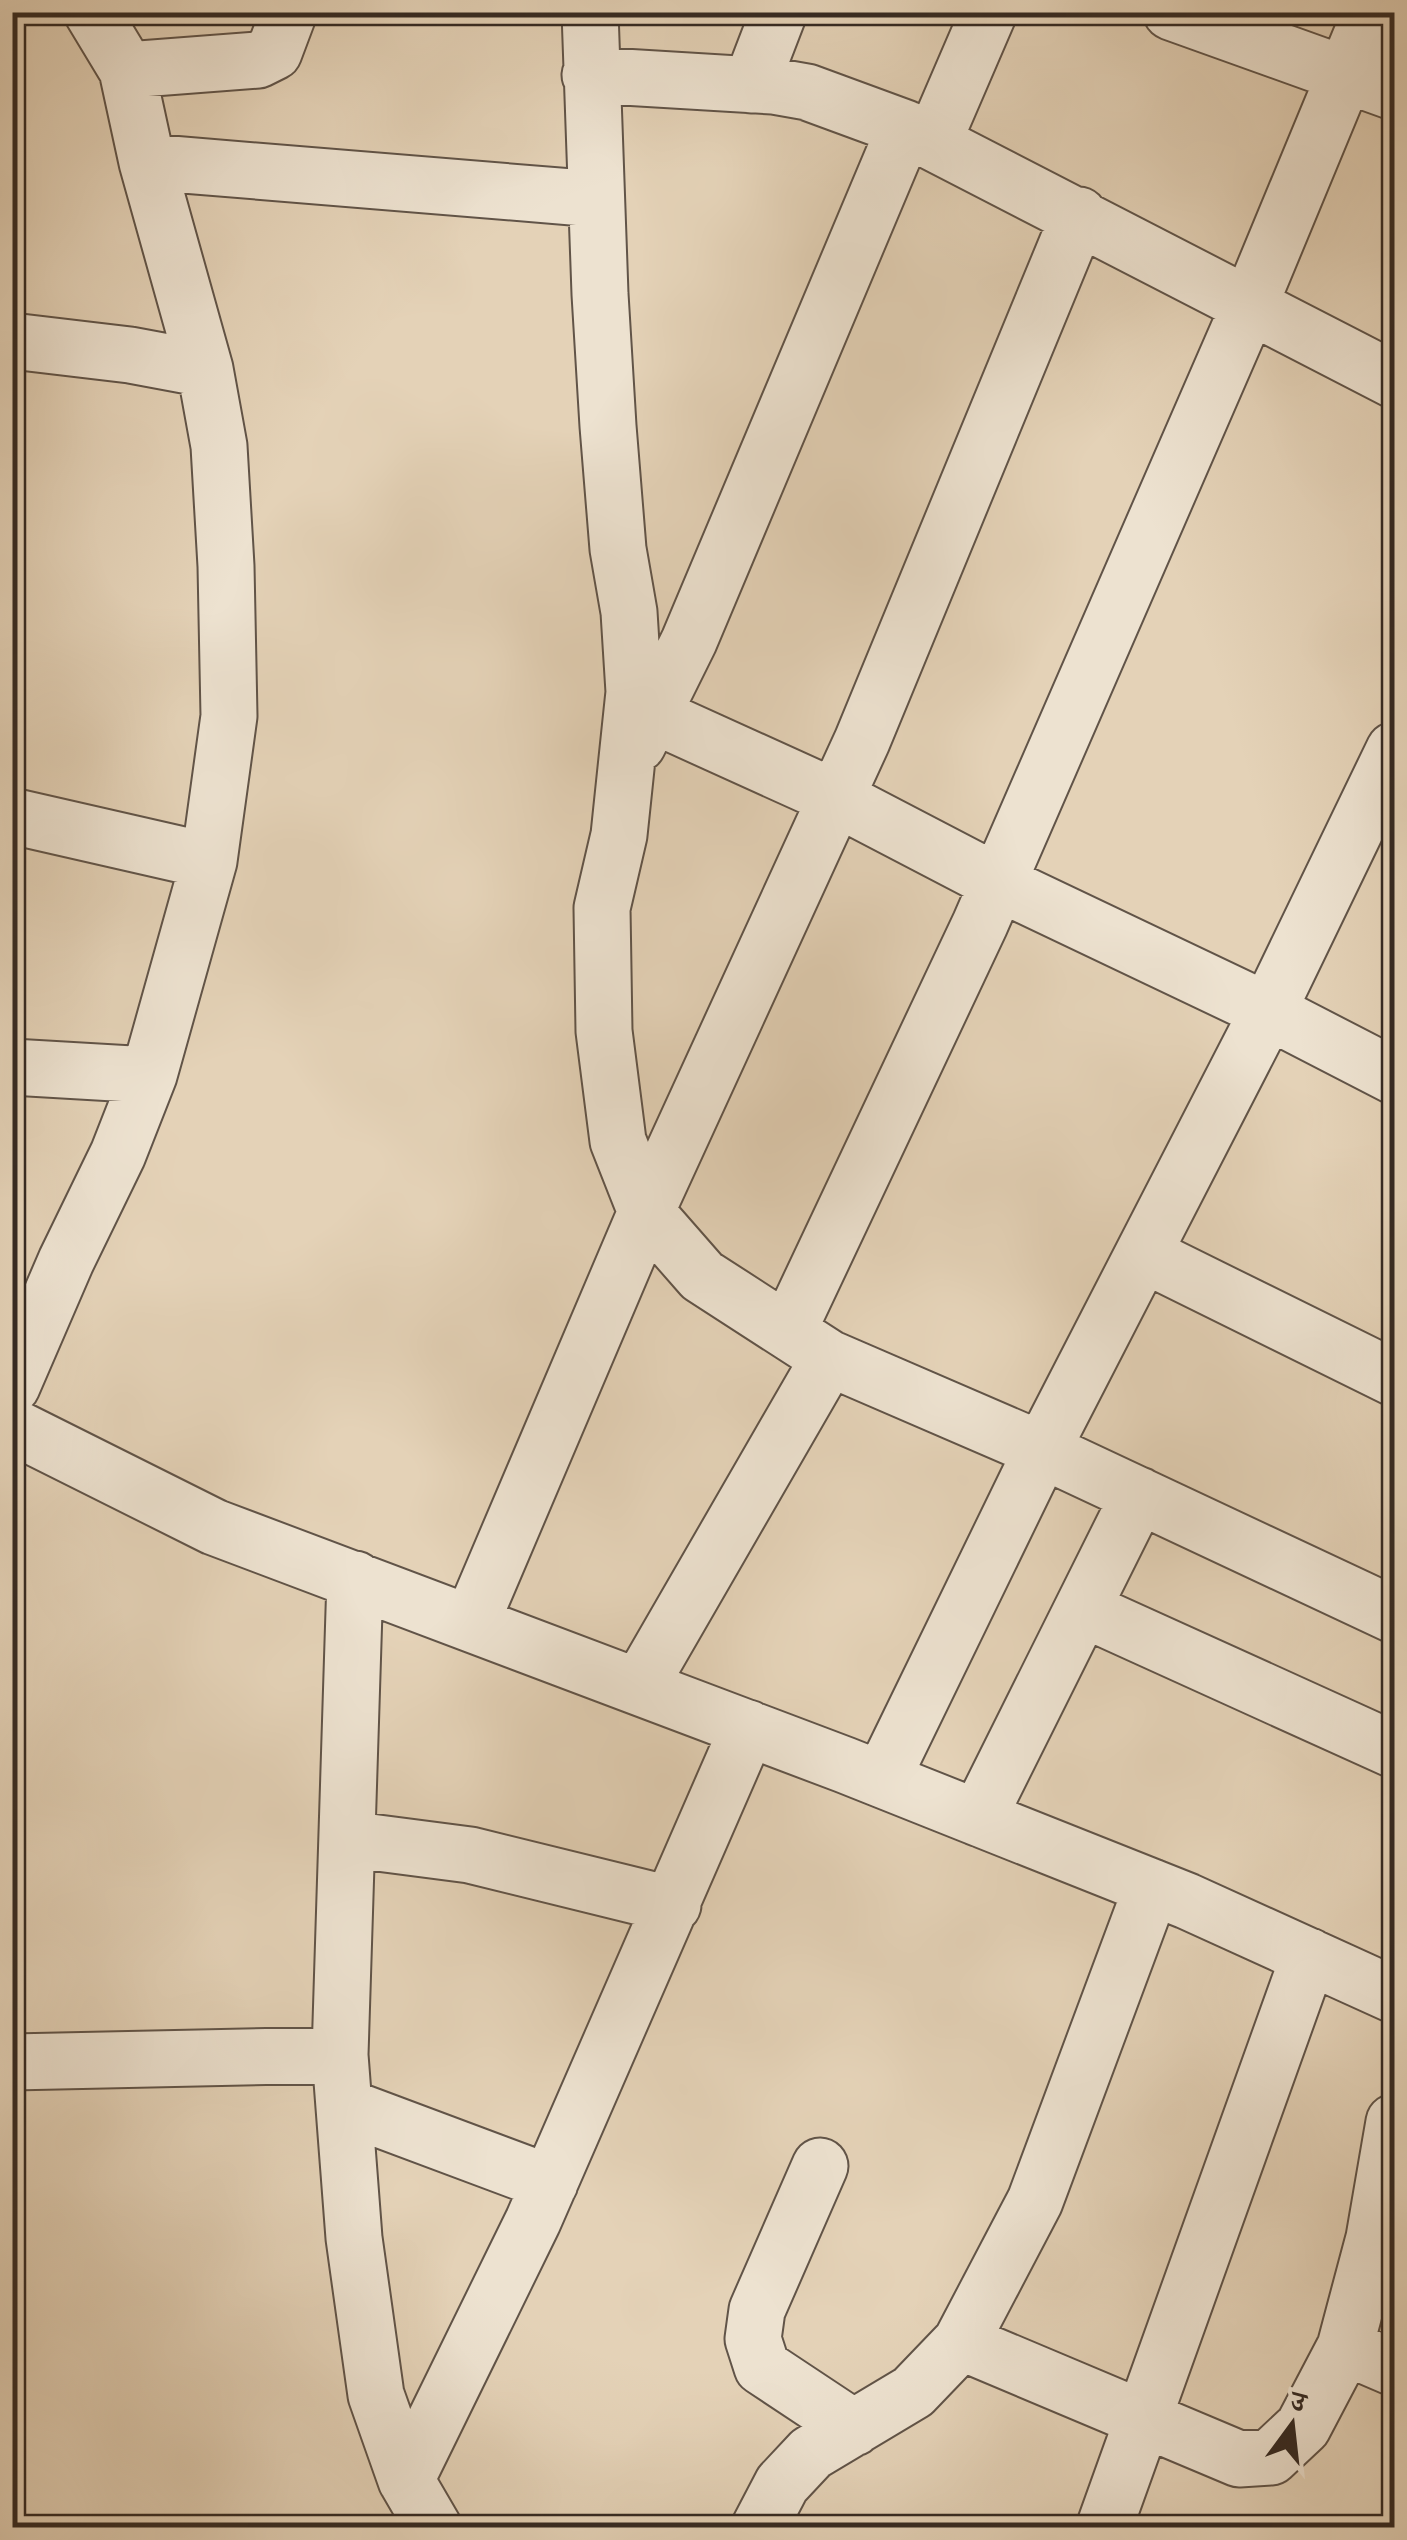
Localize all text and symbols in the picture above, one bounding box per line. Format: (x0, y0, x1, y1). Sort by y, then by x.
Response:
north arrow (1242, 2375, 1342, 2475)
text: उ (1285, 2383, 1311, 2421)

